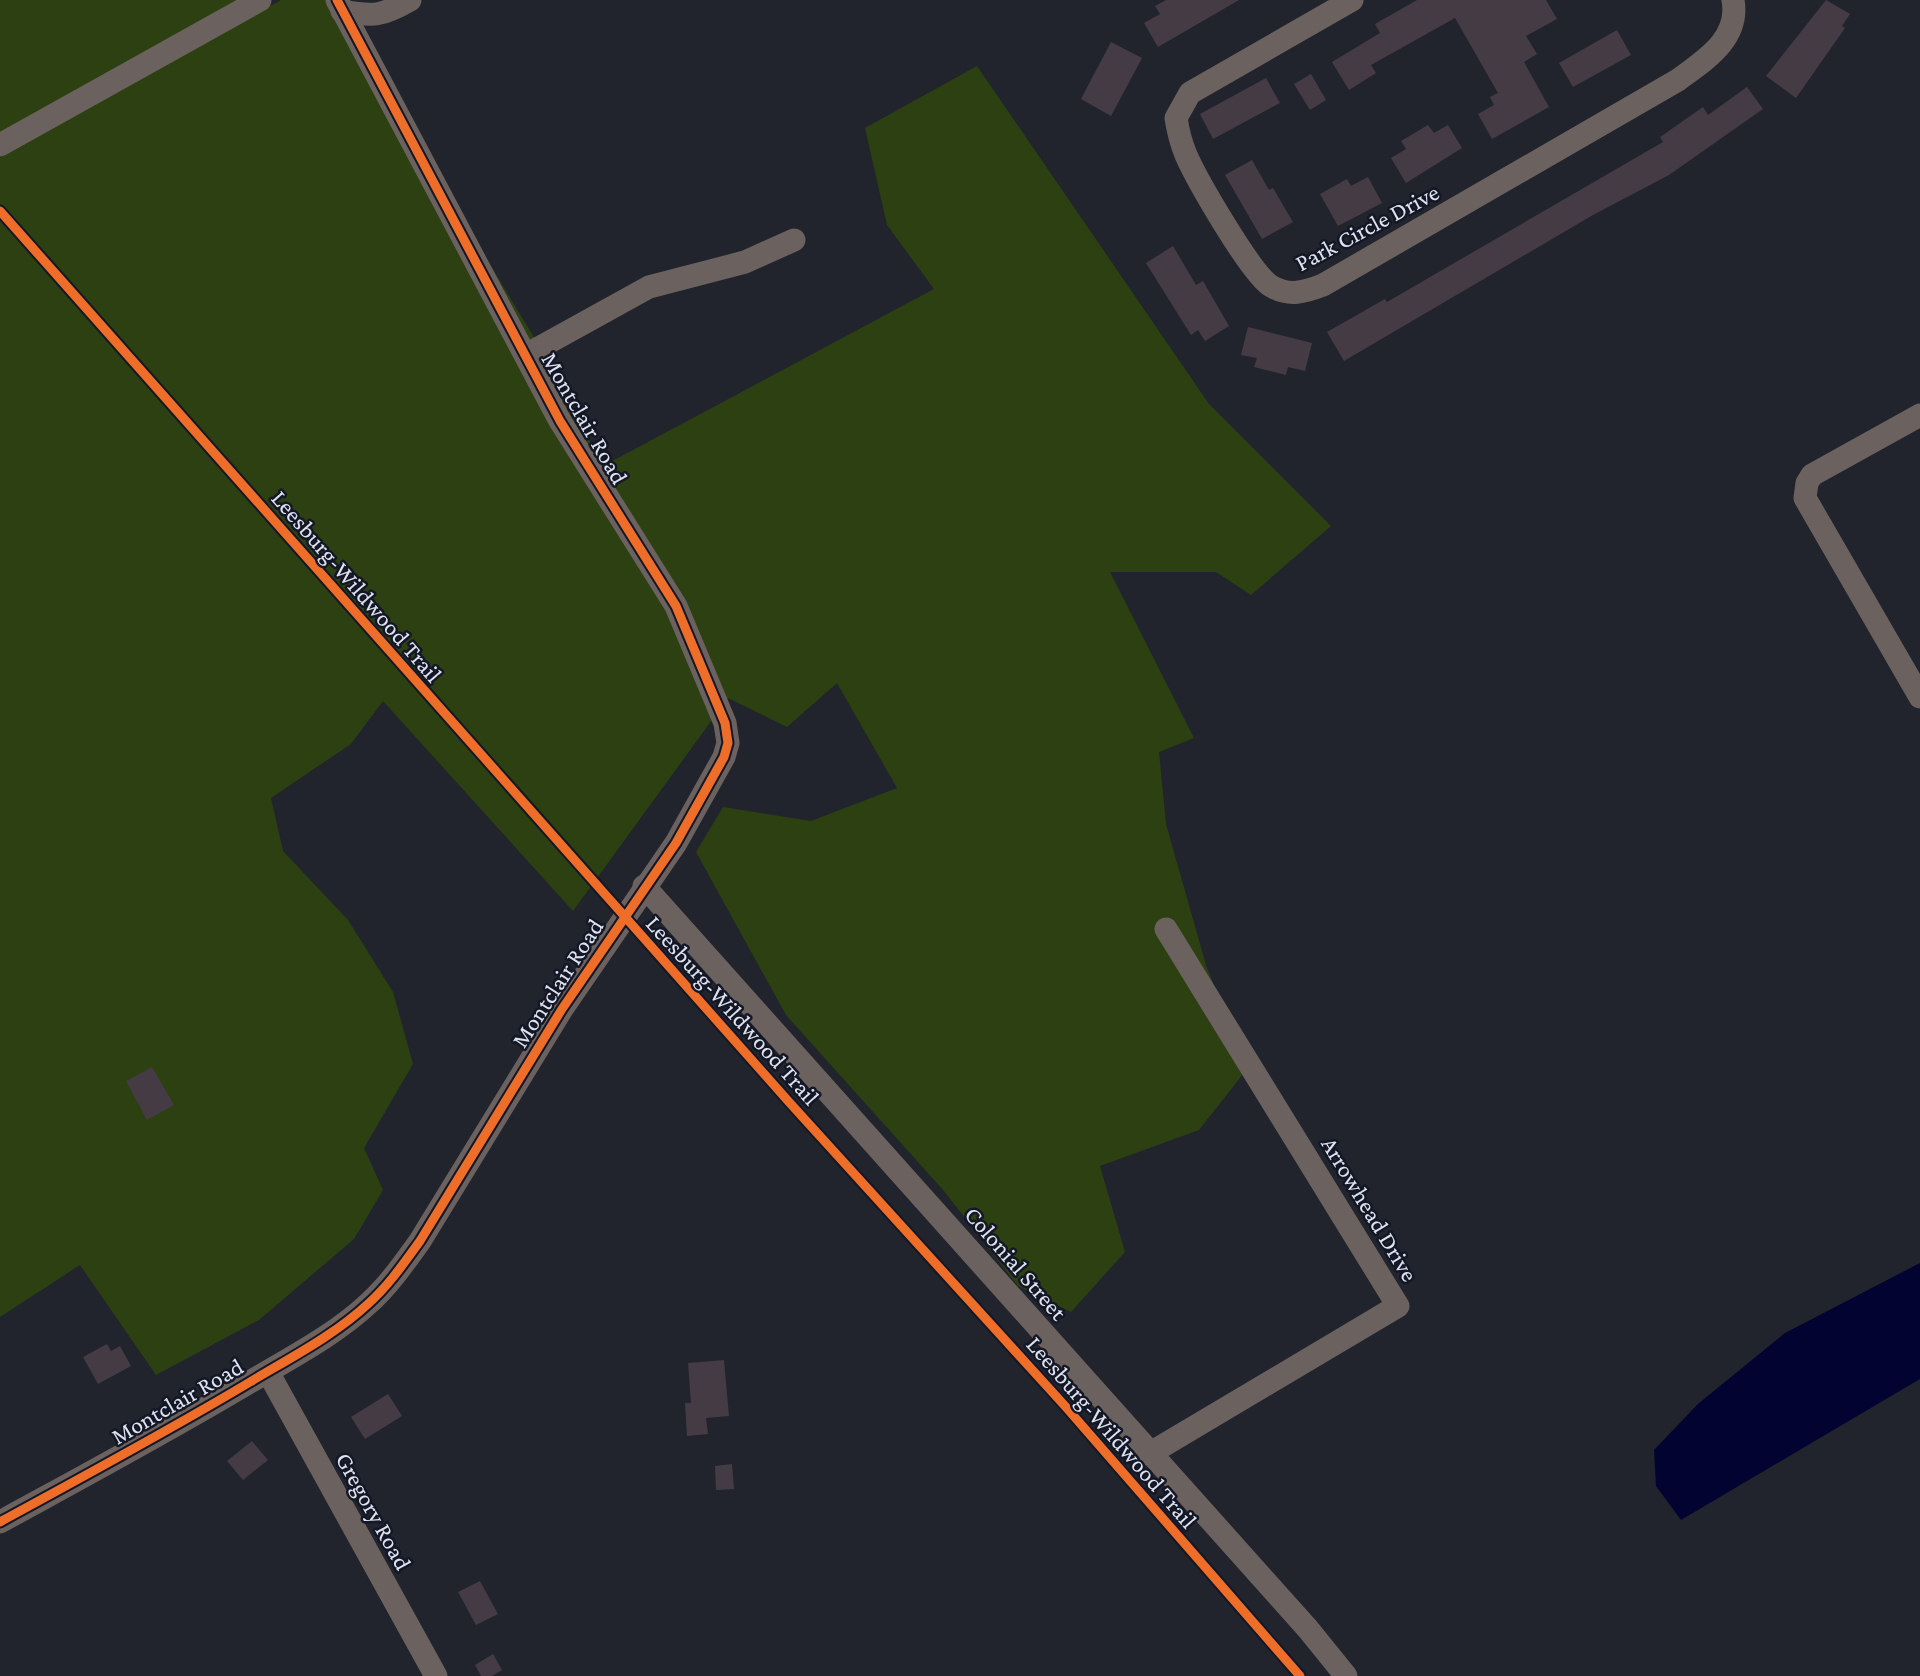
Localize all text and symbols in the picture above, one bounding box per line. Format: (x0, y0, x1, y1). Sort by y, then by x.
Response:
street label: Park Circle Drive (1290, 178, 1444, 276)
street label: Montclair Road (536, 347, 634, 489)
street label: Leesburg-Wildwood Trail (266, 485, 448, 687)
street label: Leesburg-Wildwood Trail (641, 910, 825, 1110)
street label: Montclair Road (505, 913, 609, 1052)
street label: Arrowhead Drive (1316, 1132, 1424, 1286)
street label: Colonial Street (959, 1201, 1073, 1326)
street label: Leesburg-Wildwood Trail (1021, 1331, 1203, 1533)
street label: Montclair Road (106, 1352, 248, 1450)
street label: Gregory Road (331, 1448, 417, 1575)

